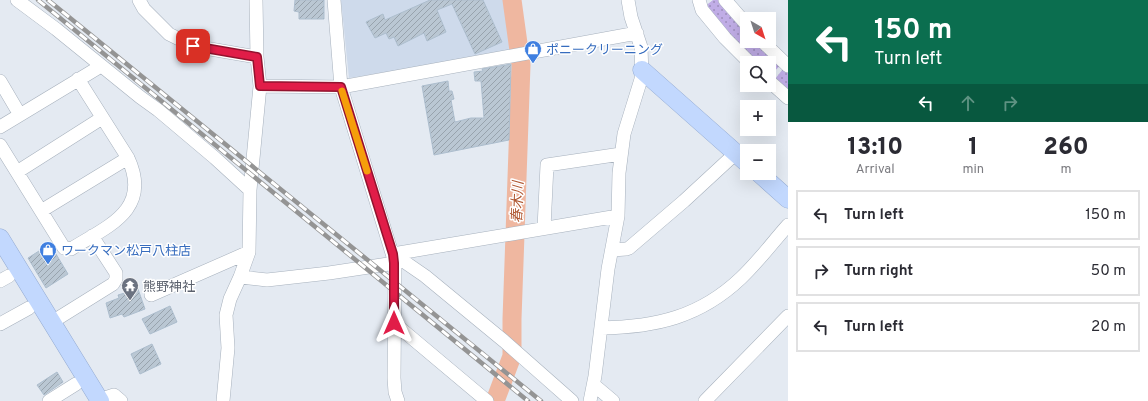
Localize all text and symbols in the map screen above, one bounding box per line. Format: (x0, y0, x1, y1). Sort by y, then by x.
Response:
north arrow (740, 12, 776, 48)
map controls (740, 12, 776, 180)
text: 150 m (874, 13, 952, 49)
icon: left (808, 16, 860, 68)
pin (176, 29, 210, 63)
icon: arrive (182, 35, 204, 57)
shop icon: ポニークリーニング (523, 39, 543, 64)
place label: ポニークリーニング (546, 43, 663, 59)
text: Turn left (874, 48, 942, 71)
button: search (740, 56, 776, 92)
icon: left (915, 92, 937, 114)
icon: ahead (957, 92, 979, 114)
icon: right (999, 92, 1021, 114)
button: + (740, 100, 776, 136)
text: 13:10 (847, 133, 903, 163)
text: 1 (968, 133, 978, 163)
text: 260 (1043, 133, 1089, 163)
button: − (740, 144, 776, 180)
text: Arrival (856, 162, 895, 178)
text: min (962, 162, 984, 178)
text: m (1060, 162, 1071, 178)
water label: 春木川 (509, 179, 528, 223)
icon: left (810, 204, 832, 226)
text: Turn left (844, 206, 904, 225)
text: 150 m (1085, 206, 1126, 225)
shop icon: ワークマン松戸八柱店 (38, 240, 58, 265)
place label: ワークマン松戸八柱店 (61, 243, 191, 260)
icon: right (810, 260, 832, 282)
text: Turn right (844, 262, 913, 281)
text: 50 m (1091, 262, 1126, 281)
temple icon: 熊野神社 (120, 276, 140, 301)
place label: 熊野神社 (143, 279, 195, 296)
position arrow (373, 302, 415, 344)
icon: left (810, 316, 832, 338)
text: Turn left (844, 318, 904, 337)
text: 20 m (1091, 318, 1126, 337)

